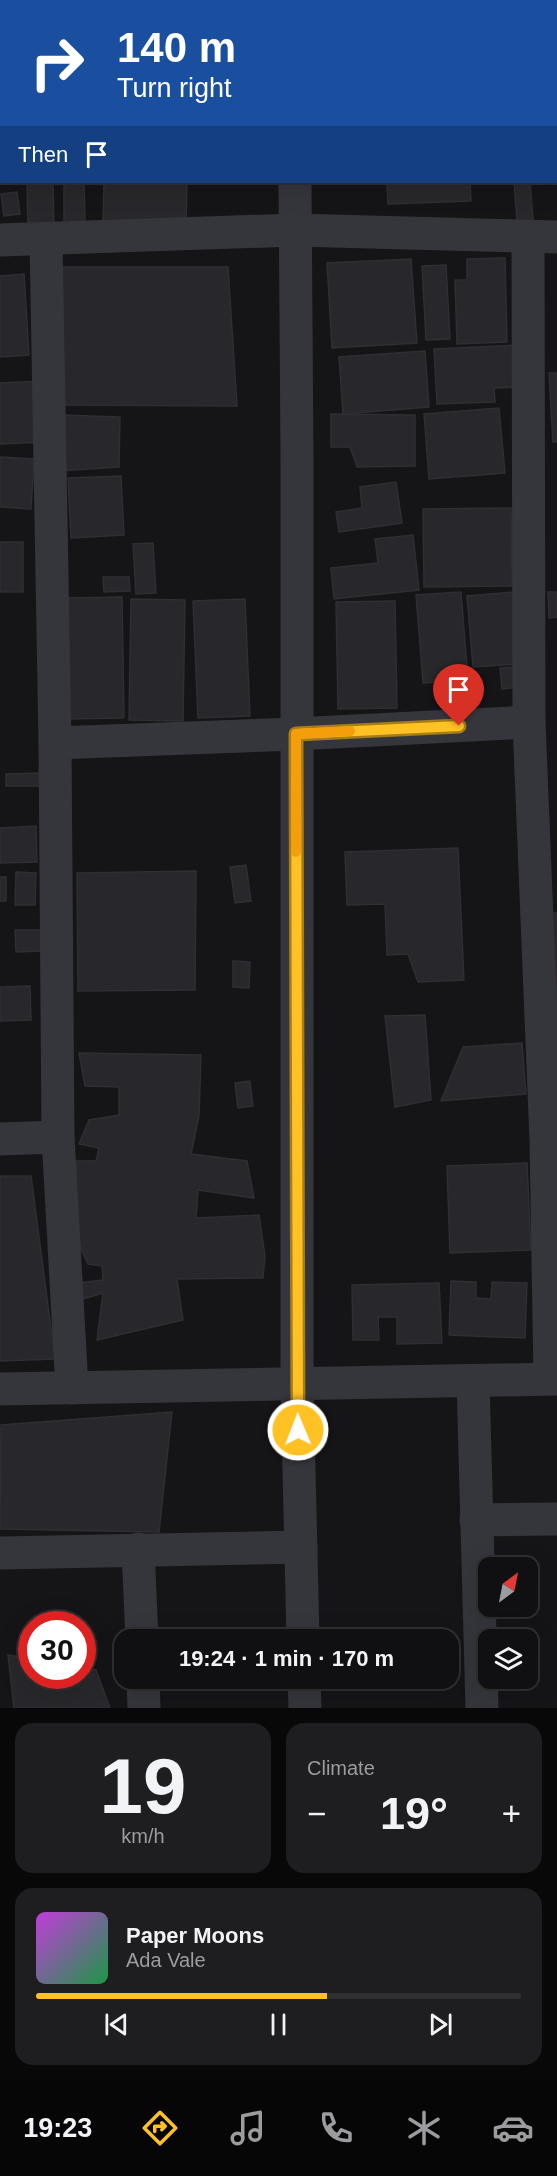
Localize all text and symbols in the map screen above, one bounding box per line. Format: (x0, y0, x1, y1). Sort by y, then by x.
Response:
icon: right (18, 24, 96, 102)
text: 140 m (117, 24, 236, 71)
text: Turn right (117, 73, 232, 103)
icon: arrive (80, 138, 113, 171)
text: Then (18, 142, 68, 167)
pin (433, 664, 484, 726)
icon: arrive (442, 673, 475, 706)
position arrow (266, 1398, 330, 1462)
north arrow (478, 1557, 538, 1617)
map controls (478, 1557, 538, 1689)
speed limit sign: 30 (18, 1611, 96, 1689)
button: layers (478, 1629, 538, 1689)
text: 19:24 · 1 min · 170 m (179, 1646, 394, 1671)
text: 19 (100, 1742, 186, 1830)
text: Climate (307, 1757, 375, 1779)
text: 19° (380, 1788, 448, 1839)
text: − (307, 1795, 326, 1832)
text: + (502, 1795, 521, 1832)
text: km/h (121, 1825, 165, 1847)
text: Paper Moons (126, 1923, 264, 1948)
text: Ada Vale (126, 1949, 206, 1971)
icon: previous (100, 2008, 133, 2041)
icon: pause (262, 2008, 295, 2041)
icon: next (424, 2008, 457, 2041)
icon: directions (139, 2107, 181, 2149)
icon: music (227, 2107, 269, 2149)
icon: phone (315, 2107, 357, 2149)
icon: climate (403, 2107, 445, 2149)
icon: car (492, 2107, 534, 2149)
text: 19:23 (23, 2113, 92, 2143)

